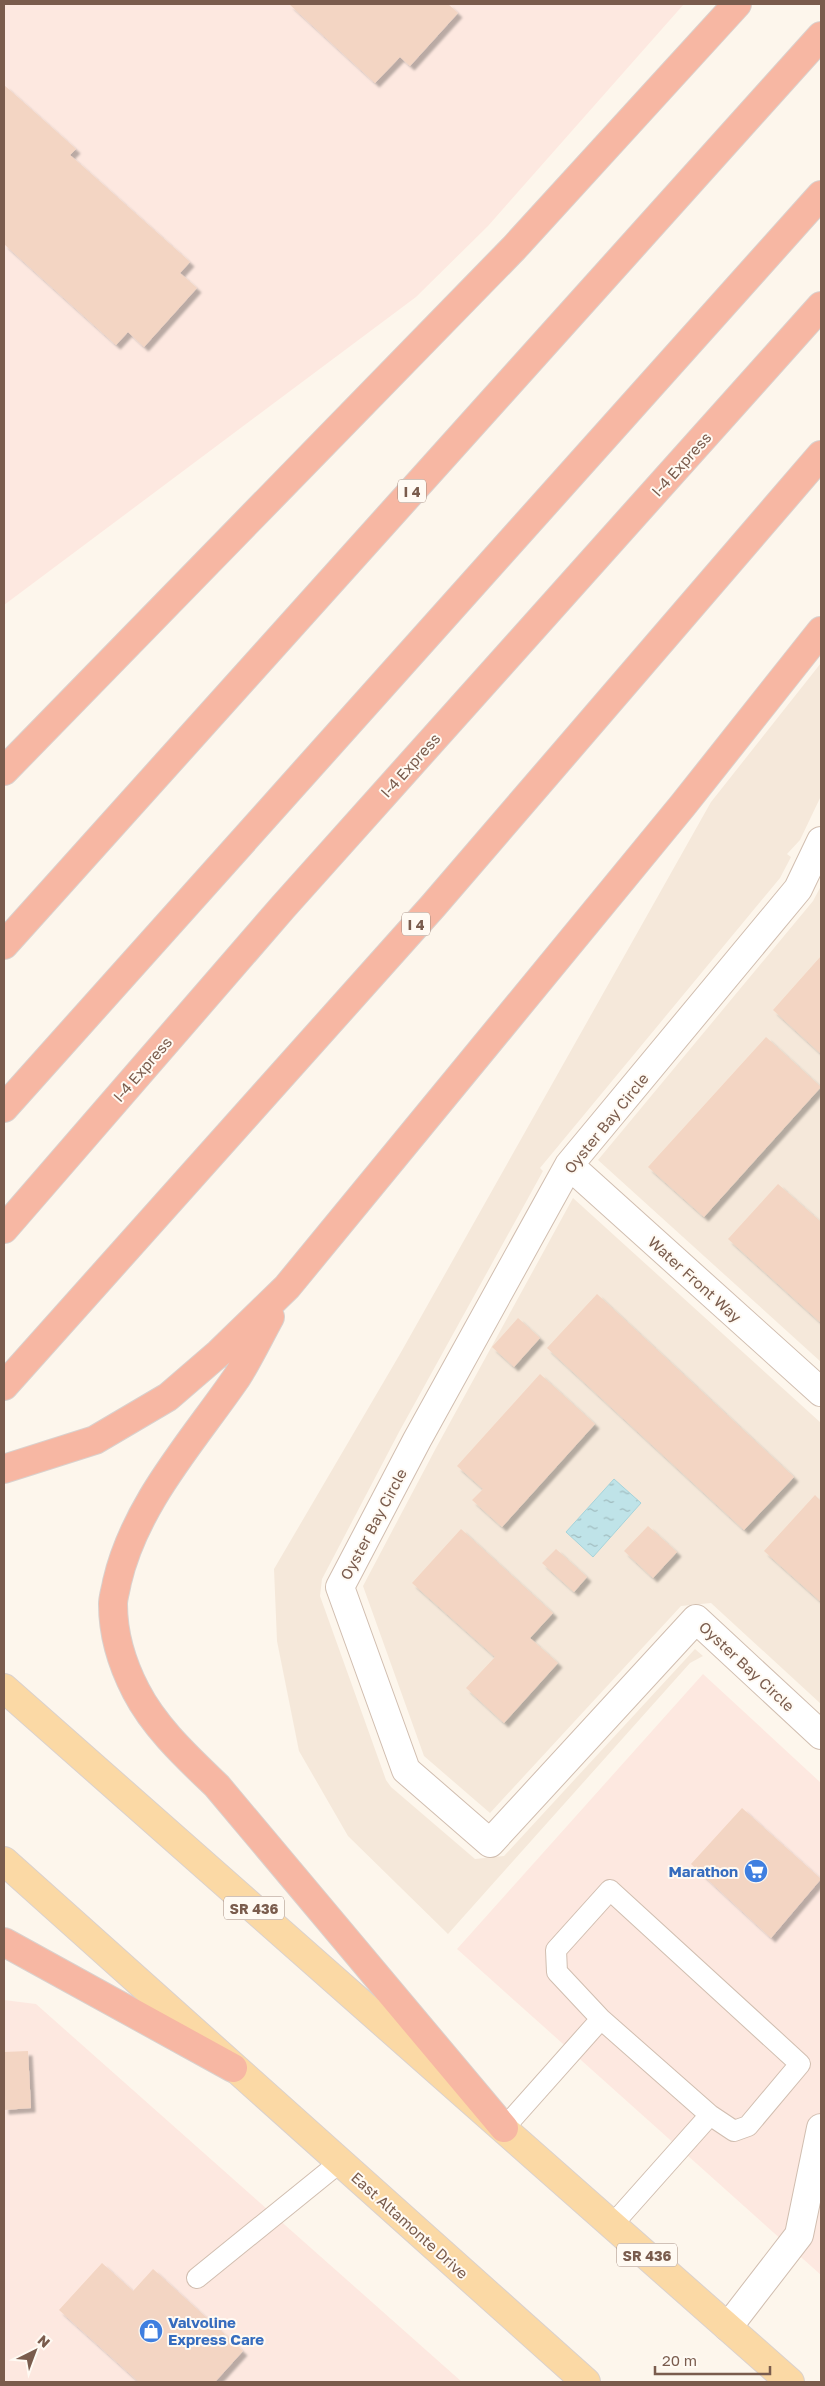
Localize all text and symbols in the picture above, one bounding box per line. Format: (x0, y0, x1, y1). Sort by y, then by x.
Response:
street label: I-4 Express (647, 428, 715, 500)
road number: I 4 (398, 480, 426, 502)
street label: I-4 Express (376, 729, 444, 801)
road number: I 4 (402, 912, 430, 936)
street label: I-4 Express (109, 1033, 175, 1105)
street label: Oyster Bay Circle (560, 1069, 652, 1177)
street label: Water Front Way (645, 1232, 746, 1326)
street label: Oyster Bay Circle (336, 1465, 410, 1583)
street label: Oyster Bay Circle (696, 1617, 799, 1715)
supermarket icon: Marathon (743, 1858, 769, 1884)
place label: Marathon (668, 1862, 738, 1880)
road number: SR 436 (224, 1896, 284, 1920)
street label: East Altamonte Drive (348, 2168, 472, 2282)
road number: SR 436 (617, 2244, 677, 2266)
place label: Valvoline Express Care (168, 2313, 264, 2348)
shop icon: Valvoline Express Care (138, 2318, 164, 2344)
north arrow (10, 2326, 60, 2376)
text: N (34, 2331, 54, 2351)
scale bar (655, 2344, 770, 2376)
text: 20 m (662, 2351, 697, 2369)

